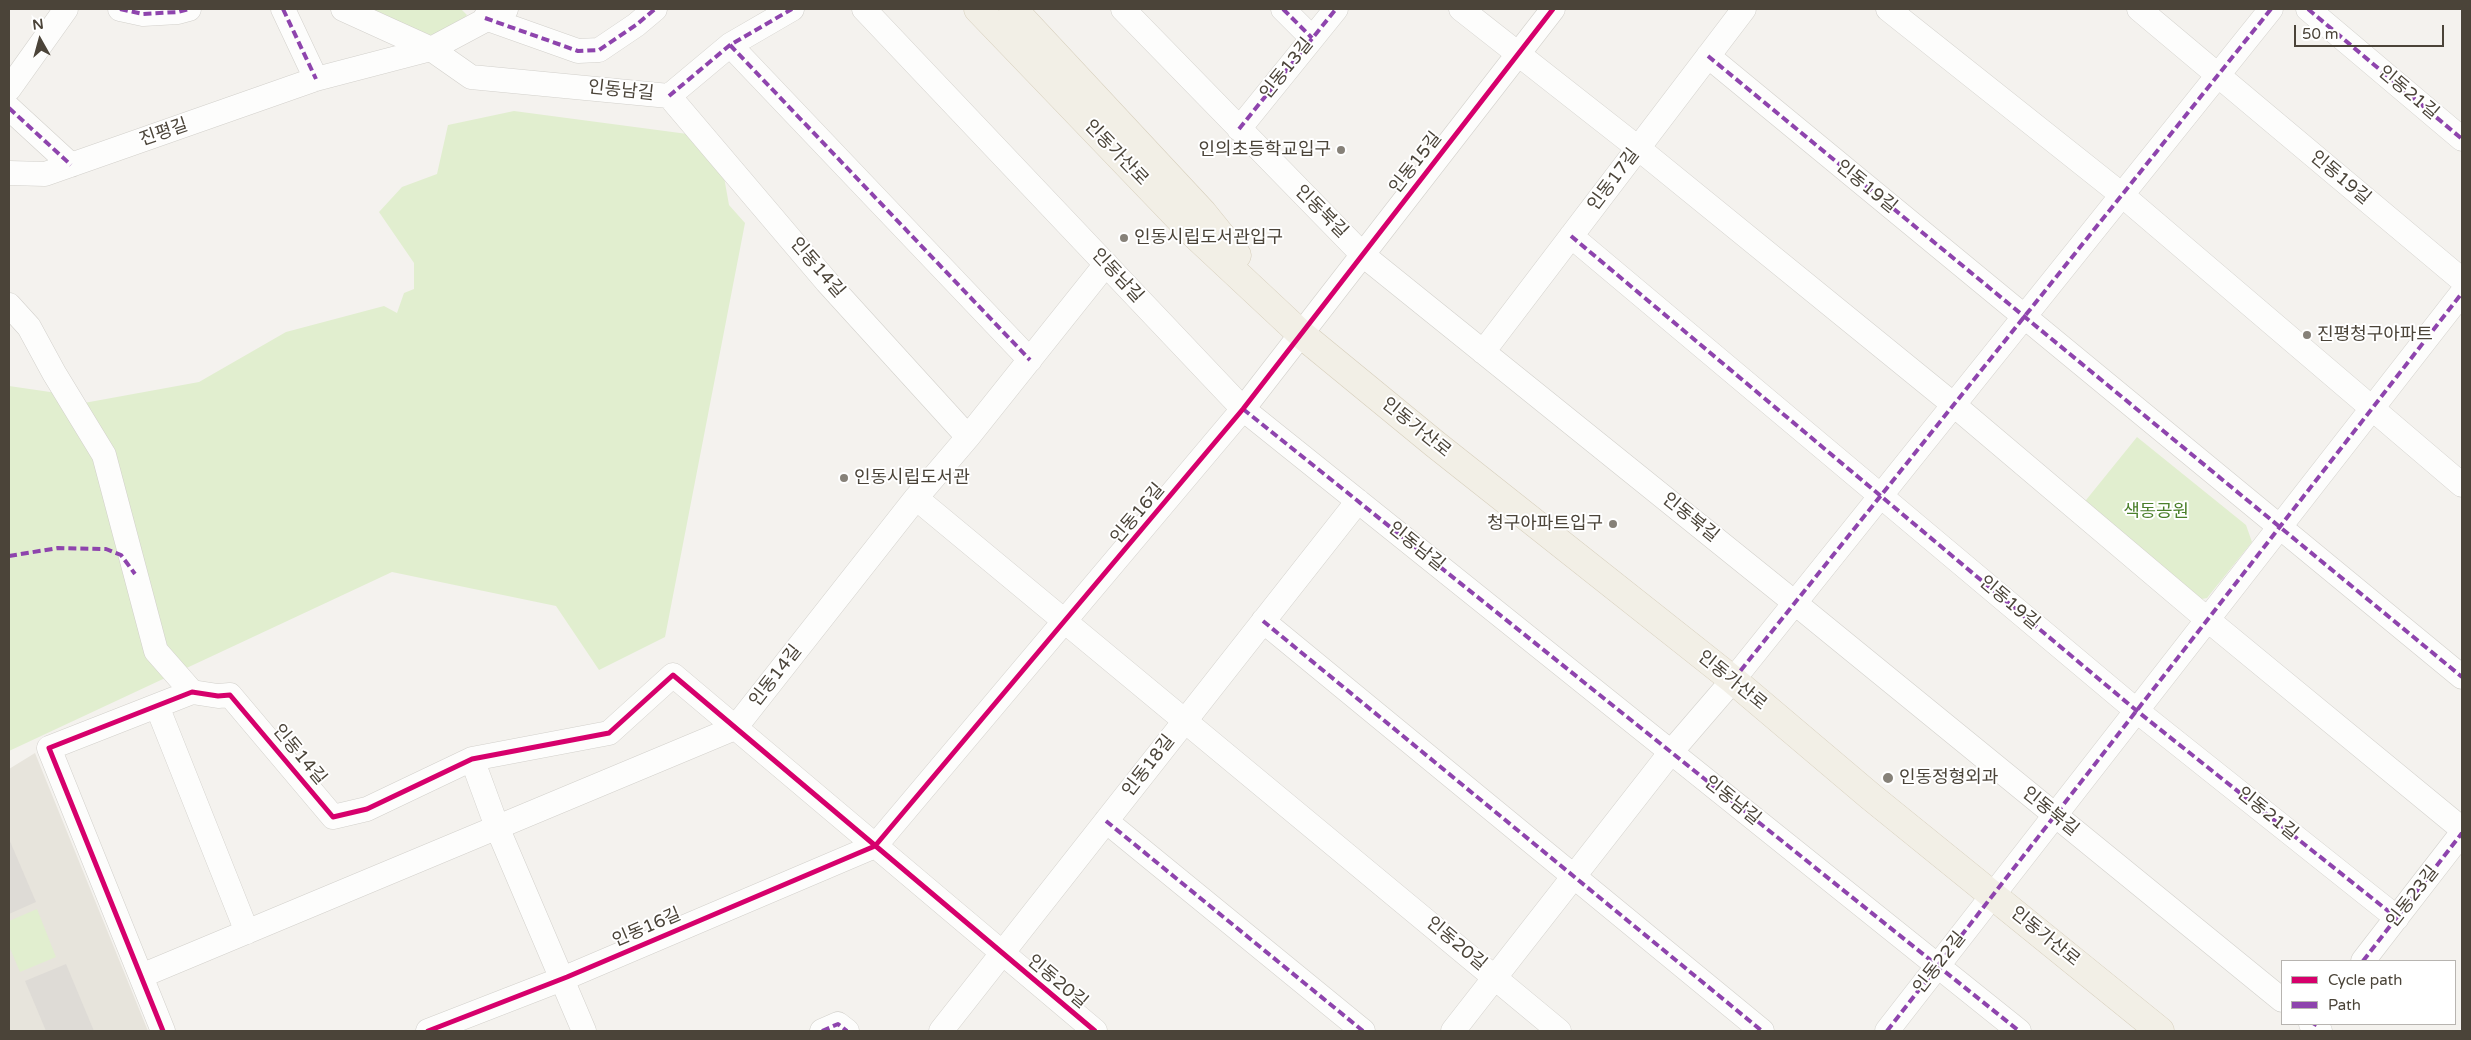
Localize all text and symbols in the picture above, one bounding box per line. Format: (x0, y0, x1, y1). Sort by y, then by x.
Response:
north arrow (15, 15, 65, 65)
text: N (31, 15, 45, 34)
scale bar (2296, 15, 2446, 47)
text: 50 m (2302, 25, 2339, 43)
street label: 인동13길 (1256, 34, 1318, 104)
street label: 인동21길 (2373, 61, 2443, 125)
street label: 인동남길 (587, 77, 655, 105)
street label: 진평길 (137, 115, 191, 151)
street label: 인동가산로 (1079, 116, 1153, 190)
street label: 인동15길 (1385, 128, 1447, 198)
place label: 인의초등학교입구 (1199, 139, 1331, 161)
marker: 인의초등학교입구 (1335, 144, 1347, 156)
street label: 인동17길 (1584, 145, 1644, 215)
street label: 인동19길 (2305, 146, 2375, 210)
street label: 인동19길 (1831, 156, 1901, 218)
street label: 인동북길 (1290, 181, 1352, 243)
place label: 인동시립도서관입구 (1134, 227, 1283, 249)
marker: 인동시립도서관입구 (1118, 232, 1130, 244)
street label: 인동14길 (785, 234, 849, 302)
street label: 인동남길 (1087, 244, 1147, 308)
place label: 진평청구아파트 (2317, 324, 2433, 346)
marker: 진평청구아파트 (2301, 329, 2313, 341)
street label: 인동가산로 (1377, 394, 1455, 462)
place label: 인동시립도서관 (854, 467, 970, 489)
marker: 인동시립도서관 (838, 472, 850, 484)
street label: 인동16길 (1106, 479, 1170, 549)
street label: 인동북길 (1657, 489, 1723, 547)
park label: 색동공원 (2123, 501, 2189, 523)
place label: 청구아파트입구 (1487, 513, 1603, 535)
street label: 인동남길 (1383, 518, 1449, 576)
marker: 청구아파트입구 (1607, 518, 1619, 530)
street label: 인동19길 (1974, 571, 2044, 635)
street label: 인동14길 (745, 641, 807, 711)
street label: 인동가산로 (1693, 647, 1771, 715)
street label: 인동14길 (267, 720, 331, 790)
street label: 인동18길 (1118, 731, 1180, 801)
place label: 인동정형외과 (1899, 767, 1998, 789)
marker: 인동정형외과 (1881, 771, 1895, 785)
street label: 인동남길 (1699, 772, 1765, 830)
street label: 인동북길 (2017, 783, 2083, 841)
street label: 인동21길 (2232, 783, 2302, 845)
street label: 인동23길 (2382, 862, 2444, 932)
street label: 인동가산로 (2006, 903, 2084, 971)
street label: 인동16길 (610, 904, 684, 952)
street label: 인동20길 (1421, 912, 1491, 976)
street label: 인동22길 (1909, 928, 1971, 998)
street label: 인동20길 (1022, 950, 1092, 1014)
legend (2281, 960, 2456, 1025)
text: Cycle path (2328, 971, 2402, 989)
text: Path (2328, 996, 2361, 1014)

